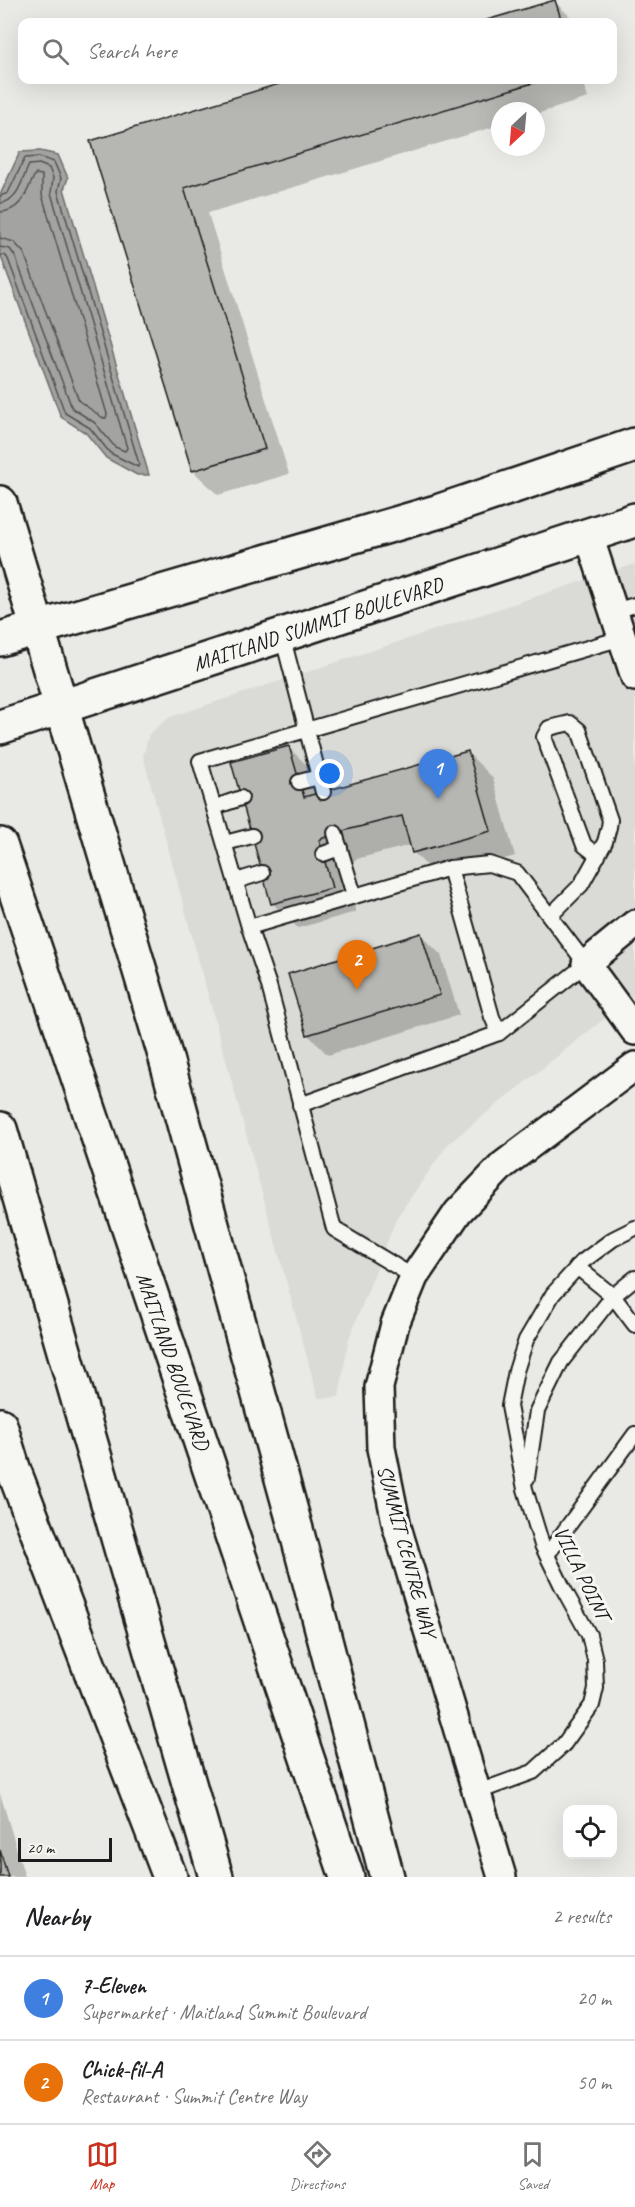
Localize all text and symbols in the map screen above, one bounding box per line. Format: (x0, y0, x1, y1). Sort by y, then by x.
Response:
search box (18, 18, 617, 84)
icon: search (39, 35, 72, 68)
text: Search here (87, 37, 177, 65)
north arrow (491, 102, 545, 156)
street label: MAITLAND SUMMIT BOULEVARD (190, 571, 448, 677)
pin: 1 (418, 750, 458, 799)
your location (315, 759, 344, 788)
pin: 2 (338, 940, 376, 990)
street label: MAITLAND BOULEVARD (130, 1269, 216, 1455)
street label: SUMMIT CENTRE WAY (372, 1462, 444, 1644)
street label: VILLA POINT (548, 1522, 618, 1629)
map controls (563, 1805, 617, 1859)
button: locate (563, 1805, 617, 1859)
scale bar (18, 1835, 112, 1862)
text: 20 m (27, 1838, 54, 1858)
text: Nearby (24, 1900, 89, 1933)
text: 2 results (552, 1904, 611, 1929)
text: 7-Eleven (81, 1972, 146, 2000)
text: 1 (39, 1986, 48, 2011)
text: 20 m (577, 1986, 611, 2011)
text: Supermarket · Maitland Summit Boulevard (81, 2000, 366, 2025)
text: Chick-fil-A (81, 2056, 162, 2084)
text: 2 (39, 2070, 48, 2095)
text: 50 m (577, 2070, 611, 2095)
text: Restaurant · Summit Centre Way (81, 2084, 307, 2109)
tab: Map (86, 2138, 119, 2194)
tab: Directions (290, 2138, 345, 2194)
tab: Saved (516, 2138, 549, 2194)

